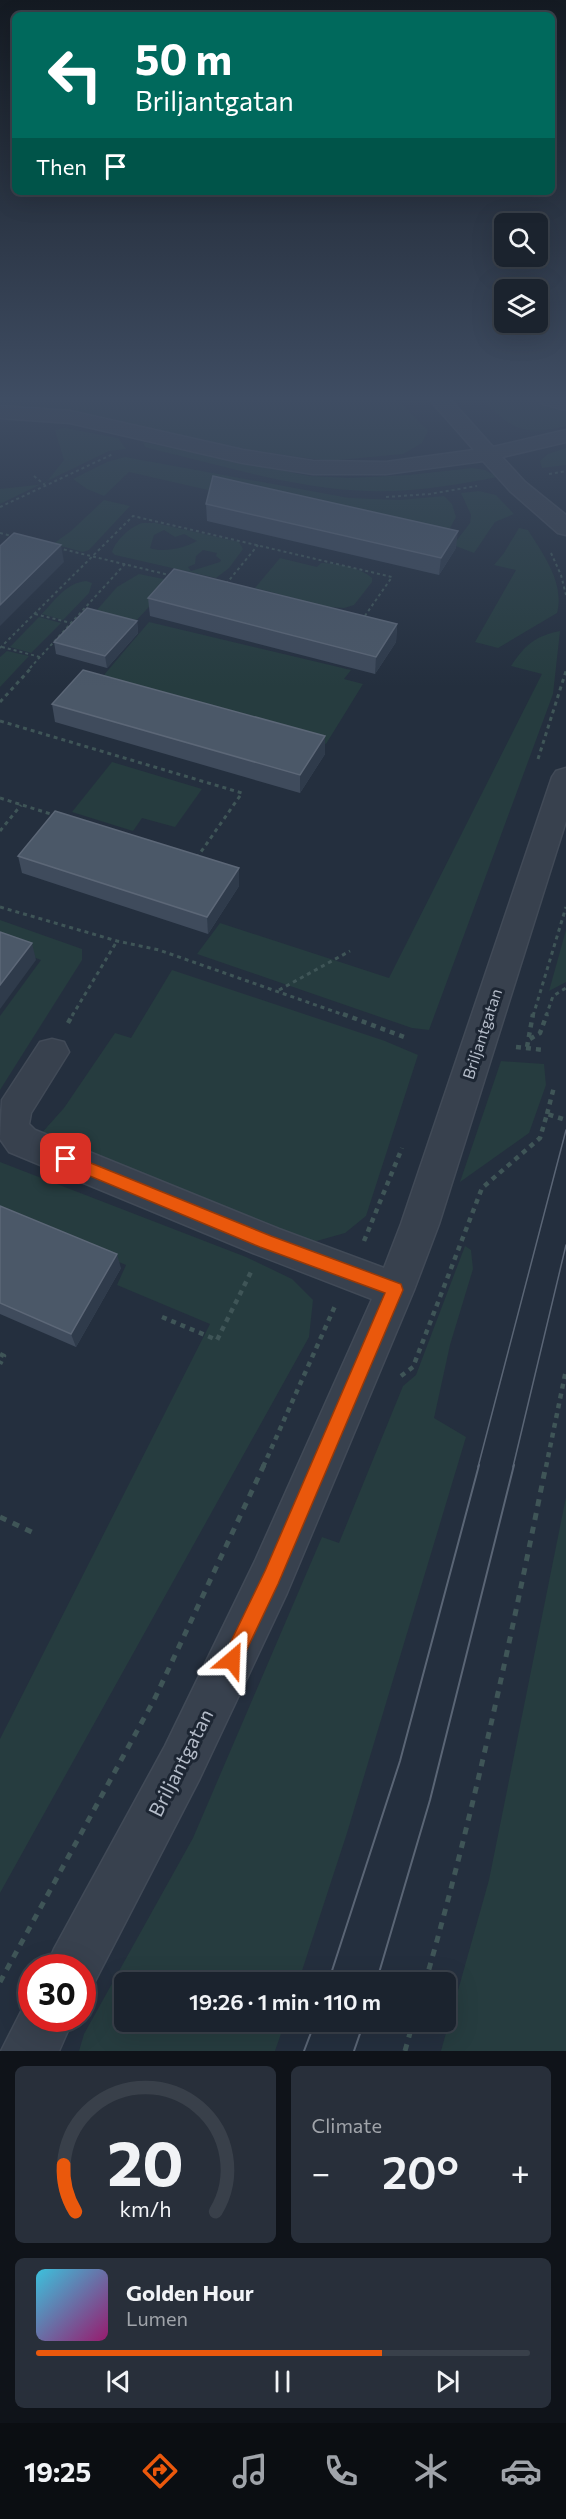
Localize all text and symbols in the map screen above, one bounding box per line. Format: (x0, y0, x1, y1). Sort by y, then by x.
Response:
text: 50 m (135, 32, 232, 84)
icon: left (36, 36, 114, 114)
text: Briljantgatan (135, 84, 294, 117)
icon: arrive (99, 150, 132, 183)
text: Then (36, 153, 87, 180)
map controls (494, 213, 548, 333)
button: search (494, 213, 548, 267)
button: layers (494, 279, 548, 333)
street label: Briljantgatan (458, 986, 505, 1082)
pin (40, 1133, 91, 1184)
icon: arrive (49, 1142, 82, 1175)
position arrow (200, 1628, 264, 1692)
street label: Briljantgatan (143, 1705, 218, 1820)
speed limit sign: 30 (18, 1954, 96, 2032)
text: 19:26 · 1 min · 110 m (189, 1988, 381, 2015)
text: Climate (312, 2113, 382, 2137)
text: 20 (107, 2123, 184, 2199)
text: 20° (382, 2143, 459, 2198)
text: − (312, 2151, 330, 2192)
text: + (511, 2151, 530, 2192)
text: km/h (119, 2195, 171, 2221)
text: Golden Hour (126, 2279, 254, 2306)
text: Lumen (126, 2306, 188, 2330)
icon: previous (102, 2365, 135, 2398)
icon: pause (266, 2365, 299, 2398)
icon: next (431, 2365, 464, 2398)
icon: directions (139, 2450, 181, 2492)
icon: music (229, 2450, 271, 2492)
icon: phone (320, 2450, 362, 2492)
icon: climate (410, 2450, 452, 2492)
icon: car (500, 2450, 542, 2492)
text: 19:25 (24, 2455, 91, 2488)

